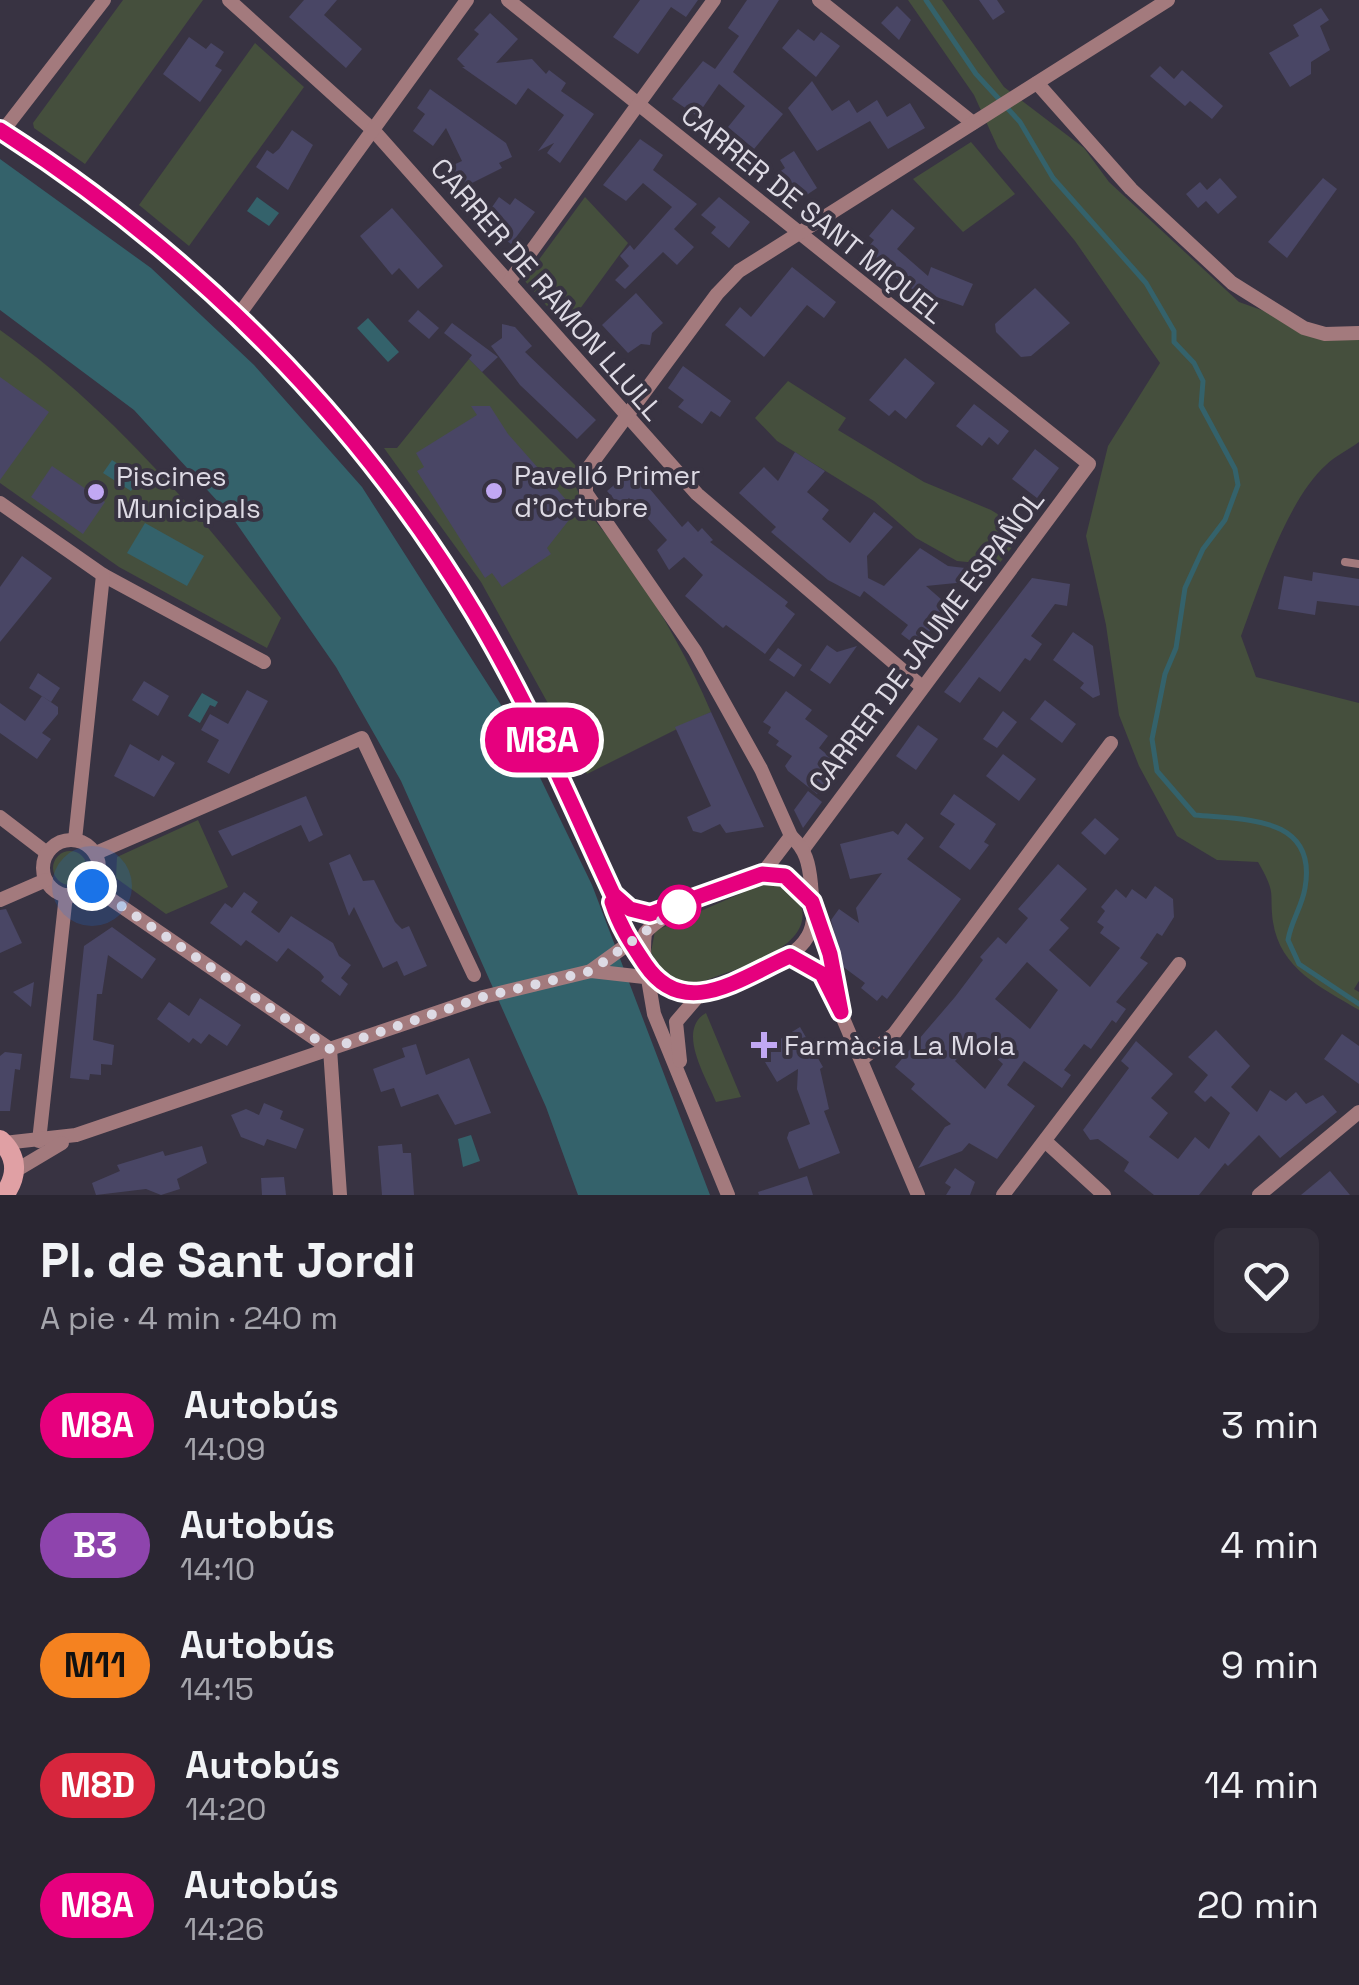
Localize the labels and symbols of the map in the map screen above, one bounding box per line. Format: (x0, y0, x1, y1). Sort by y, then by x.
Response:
street label: CARRER DE SANT MIQUEL (674, 97, 952, 331)
street label: CARRER DE RAMON LLULL (423, 150, 671, 428)
place label: Pavelló Primer d'Octubre (514, 457, 701, 525)
place label: Piscines Municipals (116, 458, 261, 526)
marker: Pavelló Primer d'Octubre (483, 480, 505, 502)
marker: Piscines Municipals (85, 481, 107, 503)
street label: CARRER DE JAUME ESPAÑOL (800, 482, 1052, 800)
line badge: M8A (484, 708, 600, 772)
your location (67, 861, 117, 911)
unlabelled marker (658, 886, 700, 928)
place label: Farmàcia La Mola (784, 1027, 1015, 1063)
marker: Farmàcia La Mola (753, 1034, 775, 1056)

